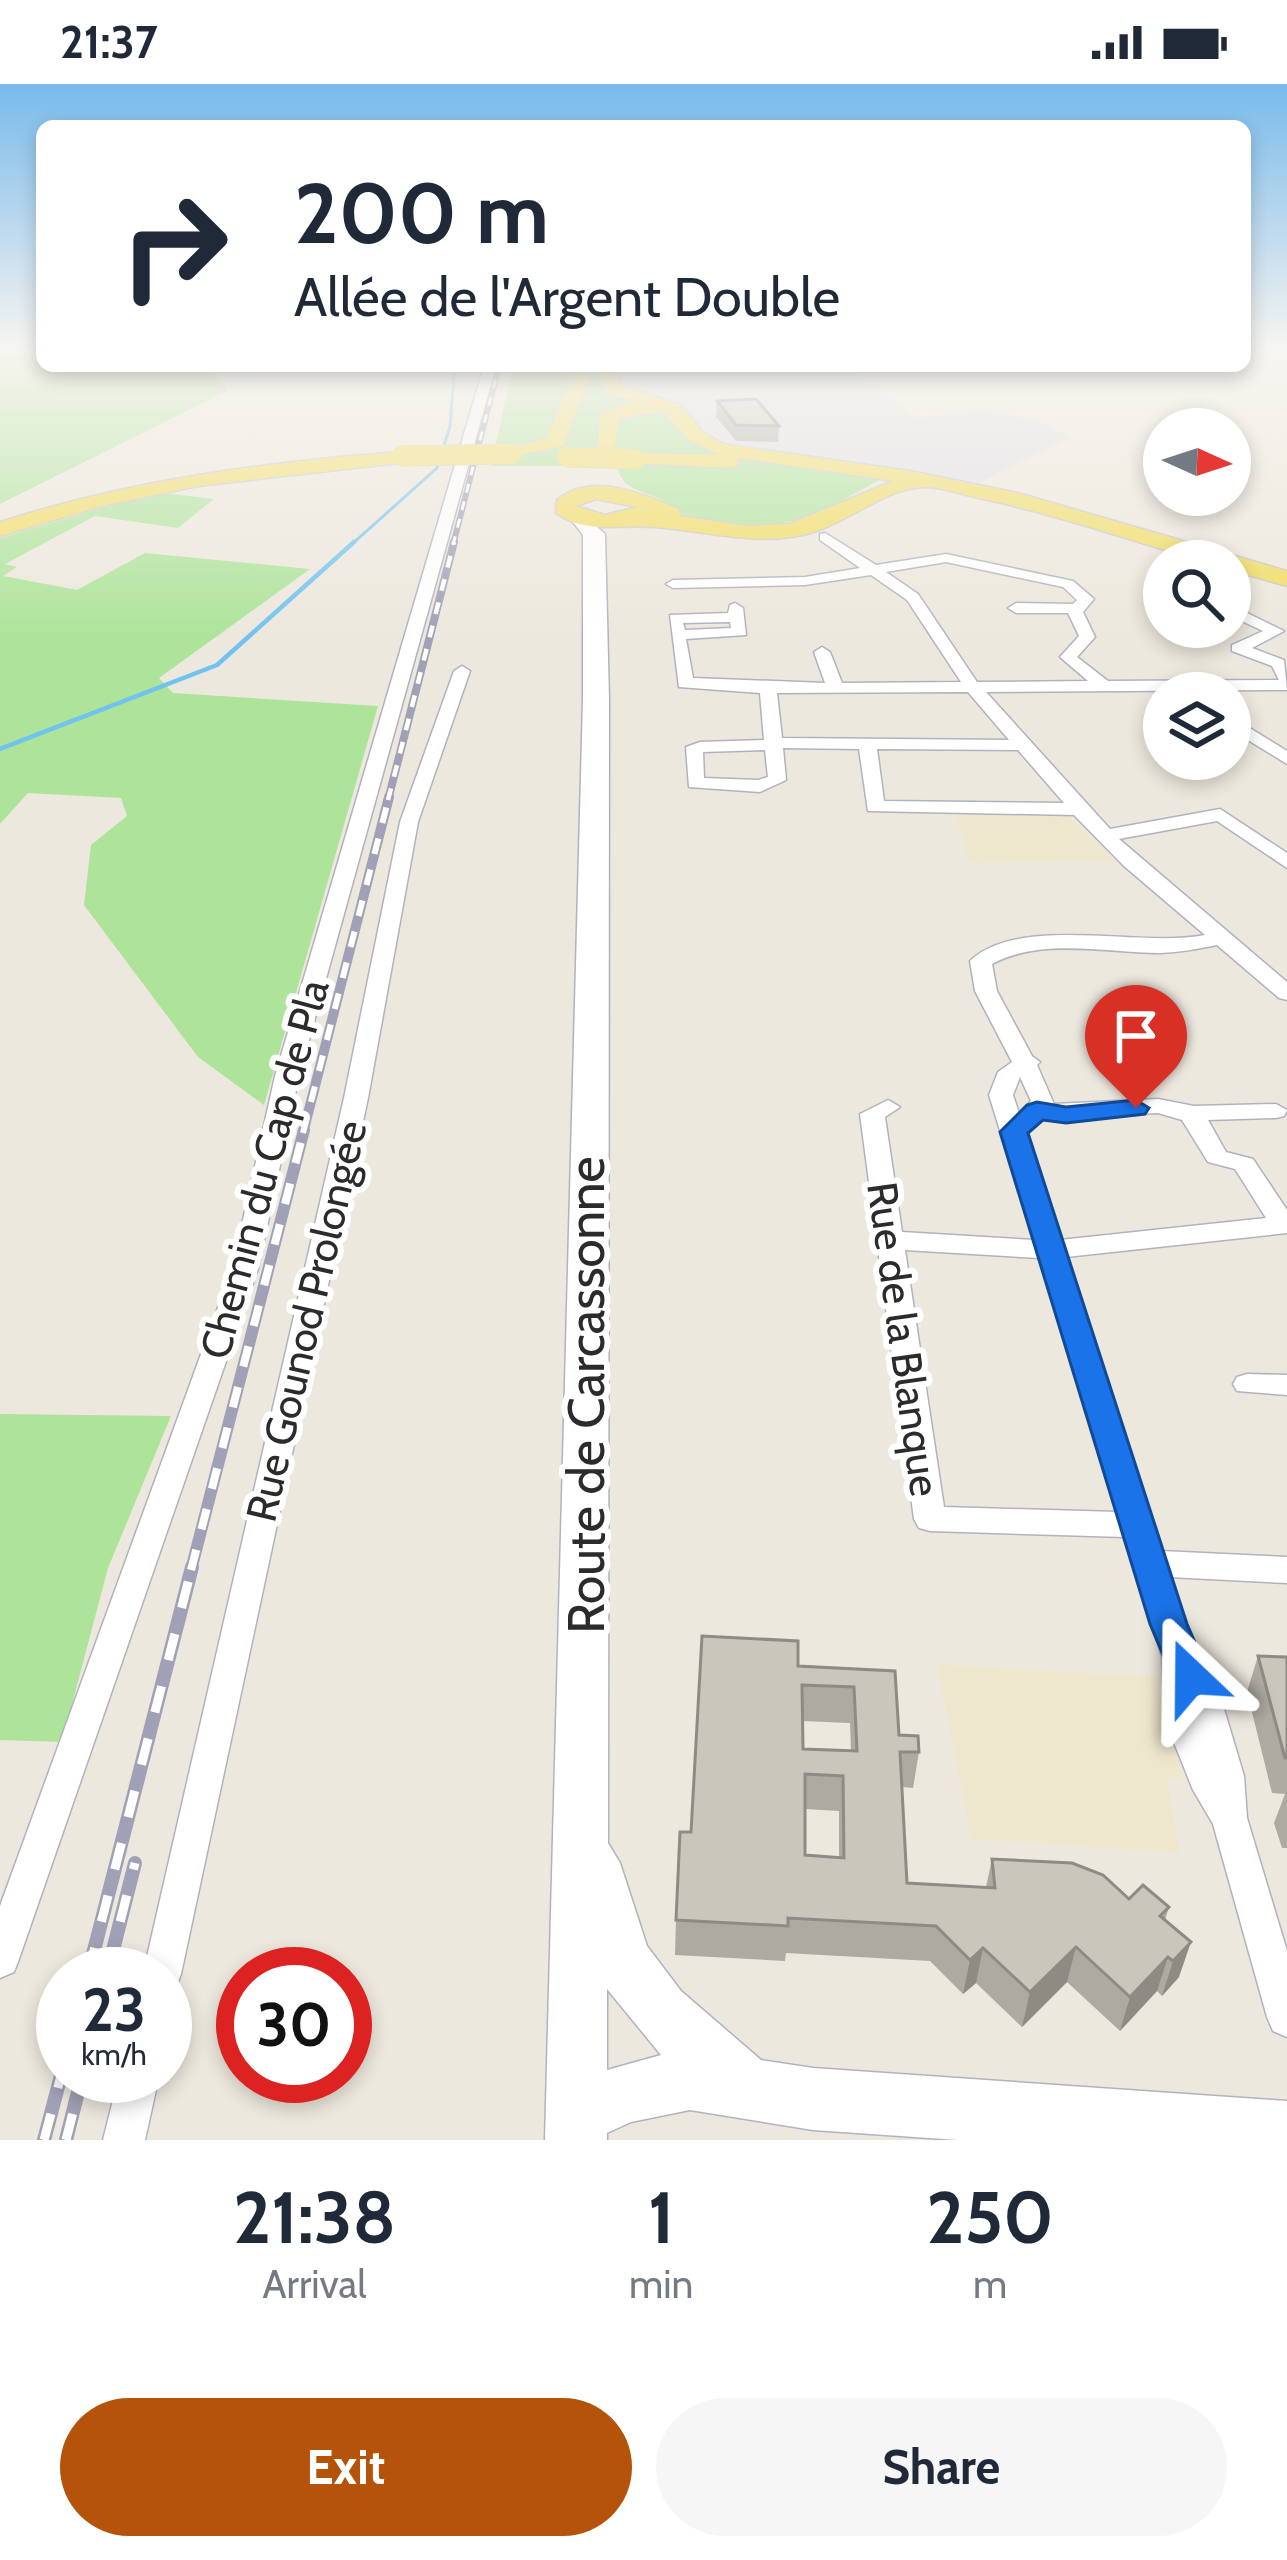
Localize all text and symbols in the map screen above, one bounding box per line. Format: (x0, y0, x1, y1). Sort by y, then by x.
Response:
text: 21:37 (60, 15, 158, 69)
text: 200 m (294, 162, 549, 264)
icon: right (96, 168, 252, 324)
text: Allée de l'Argent Double (294, 264, 840, 330)
north arrow (1143, 408, 1251, 516)
map controls (1143, 408, 1251, 780)
button: search (1143, 540, 1251, 648)
button: layers (1143, 672, 1251, 780)
street label: Chemin du Cap de Pla (188, 974, 340, 1364)
pin (1085, 985, 1187, 1108)
icon: arrive (1103, 1003, 1169, 1069)
street label: Rue Gounod Prolongée (235, 1115, 377, 1527)
street label: Route de Carcassonne (555, 1156, 617, 1634)
street label: Rue de la Blanque (856, 1178, 952, 1500)
position arrow (1128, 1614, 1254, 1740)
speed limit sign: 30 (216, 1947, 372, 2103)
text: 23 (82, 1973, 146, 2046)
text: km/h (81, 2036, 147, 2073)
text: 21:38 (233, 2174, 396, 2261)
text: 1 (648, 2174, 674, 2261)
text: 250 (926, 2174, 1054, 2261)
text: Arrival (263, 2260, 366, 2308)
text: min (629, 2260, 693, 2308)
text: m (973, 2260, 1007, 2308)
button: Exit (60, 2398, 632, 2536)
button: Share (656, 2398, 1227, 2536)

